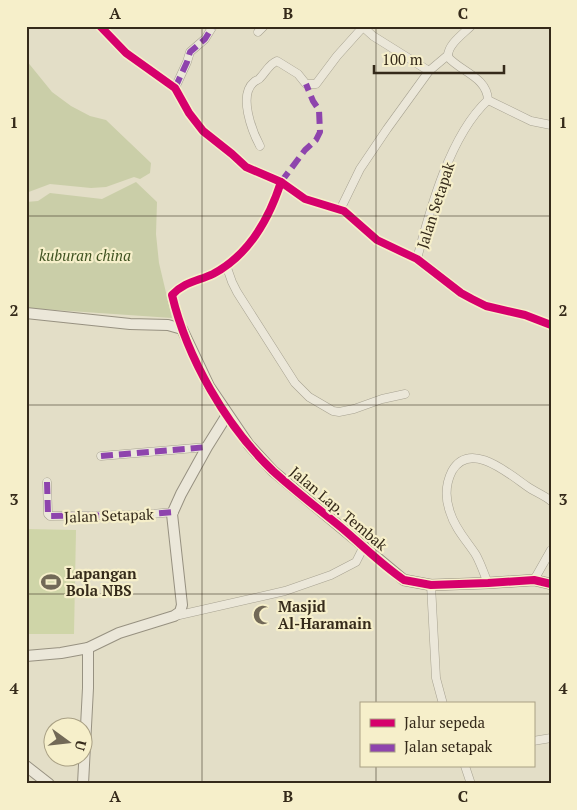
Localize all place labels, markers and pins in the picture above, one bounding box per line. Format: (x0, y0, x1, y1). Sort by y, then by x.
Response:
place label: Lapangan Bola NBS (66, 563, 137, 600)
sports icon: Lapangan Bola NBS (40, 571, 62, 593)
place label: Masjid Al-Haramain (278, 596, 372, 633)
mosque icon: Masjid Al-Haramain (252, 604, 274, 626)

